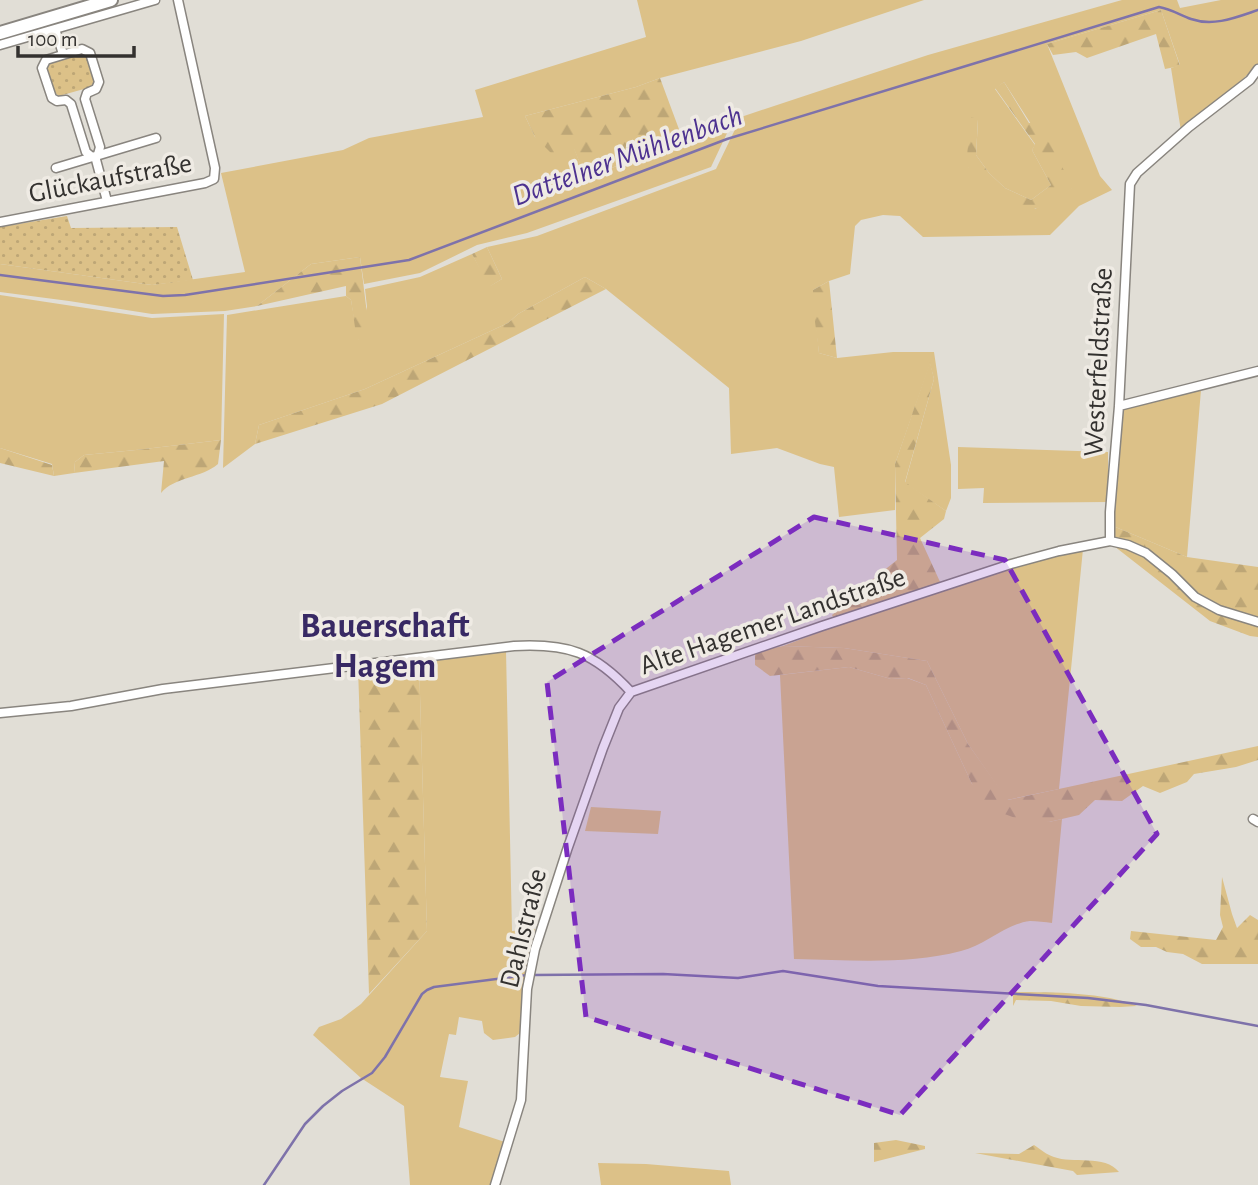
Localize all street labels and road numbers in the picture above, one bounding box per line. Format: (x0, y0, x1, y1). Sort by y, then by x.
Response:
street label: Glückaufstraße (26, 149, 194, 208)
street label: Westerfeldstraße (1080, 267, 1118, 457)
street label: Alte Hagemer Landstraße (636, 563, 909, 681)
street label: Dahlstraße (496, 866, 552, 991)

